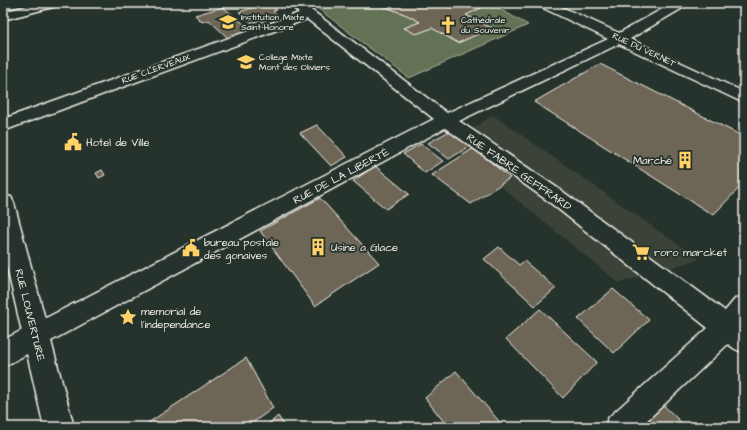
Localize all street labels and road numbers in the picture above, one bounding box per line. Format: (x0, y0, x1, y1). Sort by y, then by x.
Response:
street label: RUE DU VERNET (610, 30, 678, 71)
street label: RUE CLERVEAUX (120, 50, 193, 87)
street label: RUE FABRE GEFFRARD (463, 130, 575, 214)
street label: RUE DE LA LIBERTÉ (290, 144, 392, 208)
street label: RUE LOUVERTURE (11, 267, 49, 363)

